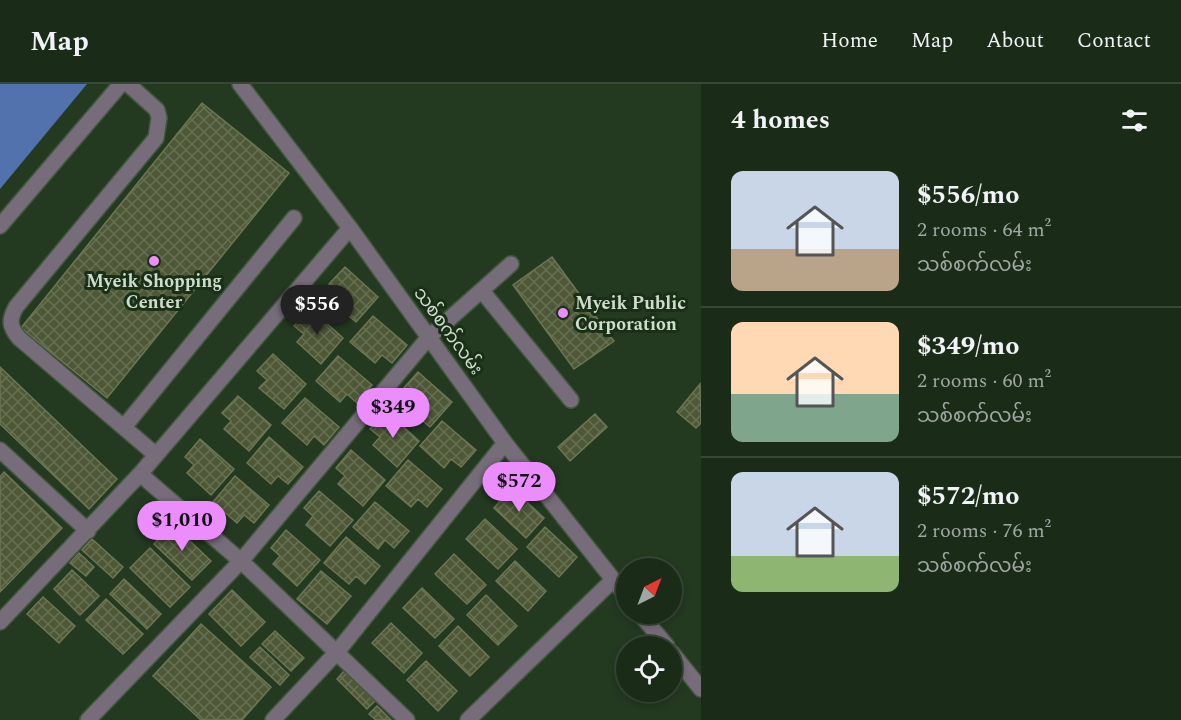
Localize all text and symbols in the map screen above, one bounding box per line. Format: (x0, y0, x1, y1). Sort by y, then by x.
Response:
text: Map (30, 20, 89, 63)
text: Home (821, 25, 878, 57)
text: Map (911, 25, 953, 57)
text: About (986, 25, 1044, 57)
text: Contact (1077, 25, 1151, 57)
text: 4 homes (731, 100, 830, 140)
icon: filters (1118, 104, 1151, 137)
text: $556/mo (917, 175, 1020, 215)
icon: home (779, 195, 851, 267)
text: 2 rooms · 64 m² (917, 215, 1051, 245)
text: သစ်စက်လမ်း (917, 250, 1032, 280)
marker: Myeik Shopping Center (147, 254, 161, 268)
place label: Myeik Shopping Center (86, 268, 222, 316)
street label: သစ်စက်လမ်း (407, 281, 489, 381)
pin: $556 (281, 285, 353, 336)
text: $556 (295, 289, 339, 319)
place label: Myeik Public Corporation (575, 290, 686, 338)
marker: Myeik Public Corporation (556, 306, 570, 320)
text: $349/mo (917, 326, 1020, 366)
icon: home (779, 346, 851, 418)
text: 2 rooms · 60 m² (917, 366, 1051, 396)
pin: $349 (357, 388, 429, 439)
text: $349 (371, 392, 415, 422)
text: သစ်စက်လမ်း (917, 401, 1032, 431)
pin: $572 (483, 462, 555, 513)
text: $572 (497, 466, 541, 496)
text: $572/mo (917, 476, 1020, 516)
icon: home (779, 496, 851, 568)
pin: $1,010 (133, 501, 231, 552)
text: $1,010 (151, 505, 213, 535)
text: 2 rooms · 76 m² (917, 516, 1051, 546)
text: သစ်စက်လမ်း (917, 551, 1032, 581)
north arrow (616, 558, 682, 624)
map controls (616, 558, 682, 702)
button: locate (616, 636, 682, 702)

